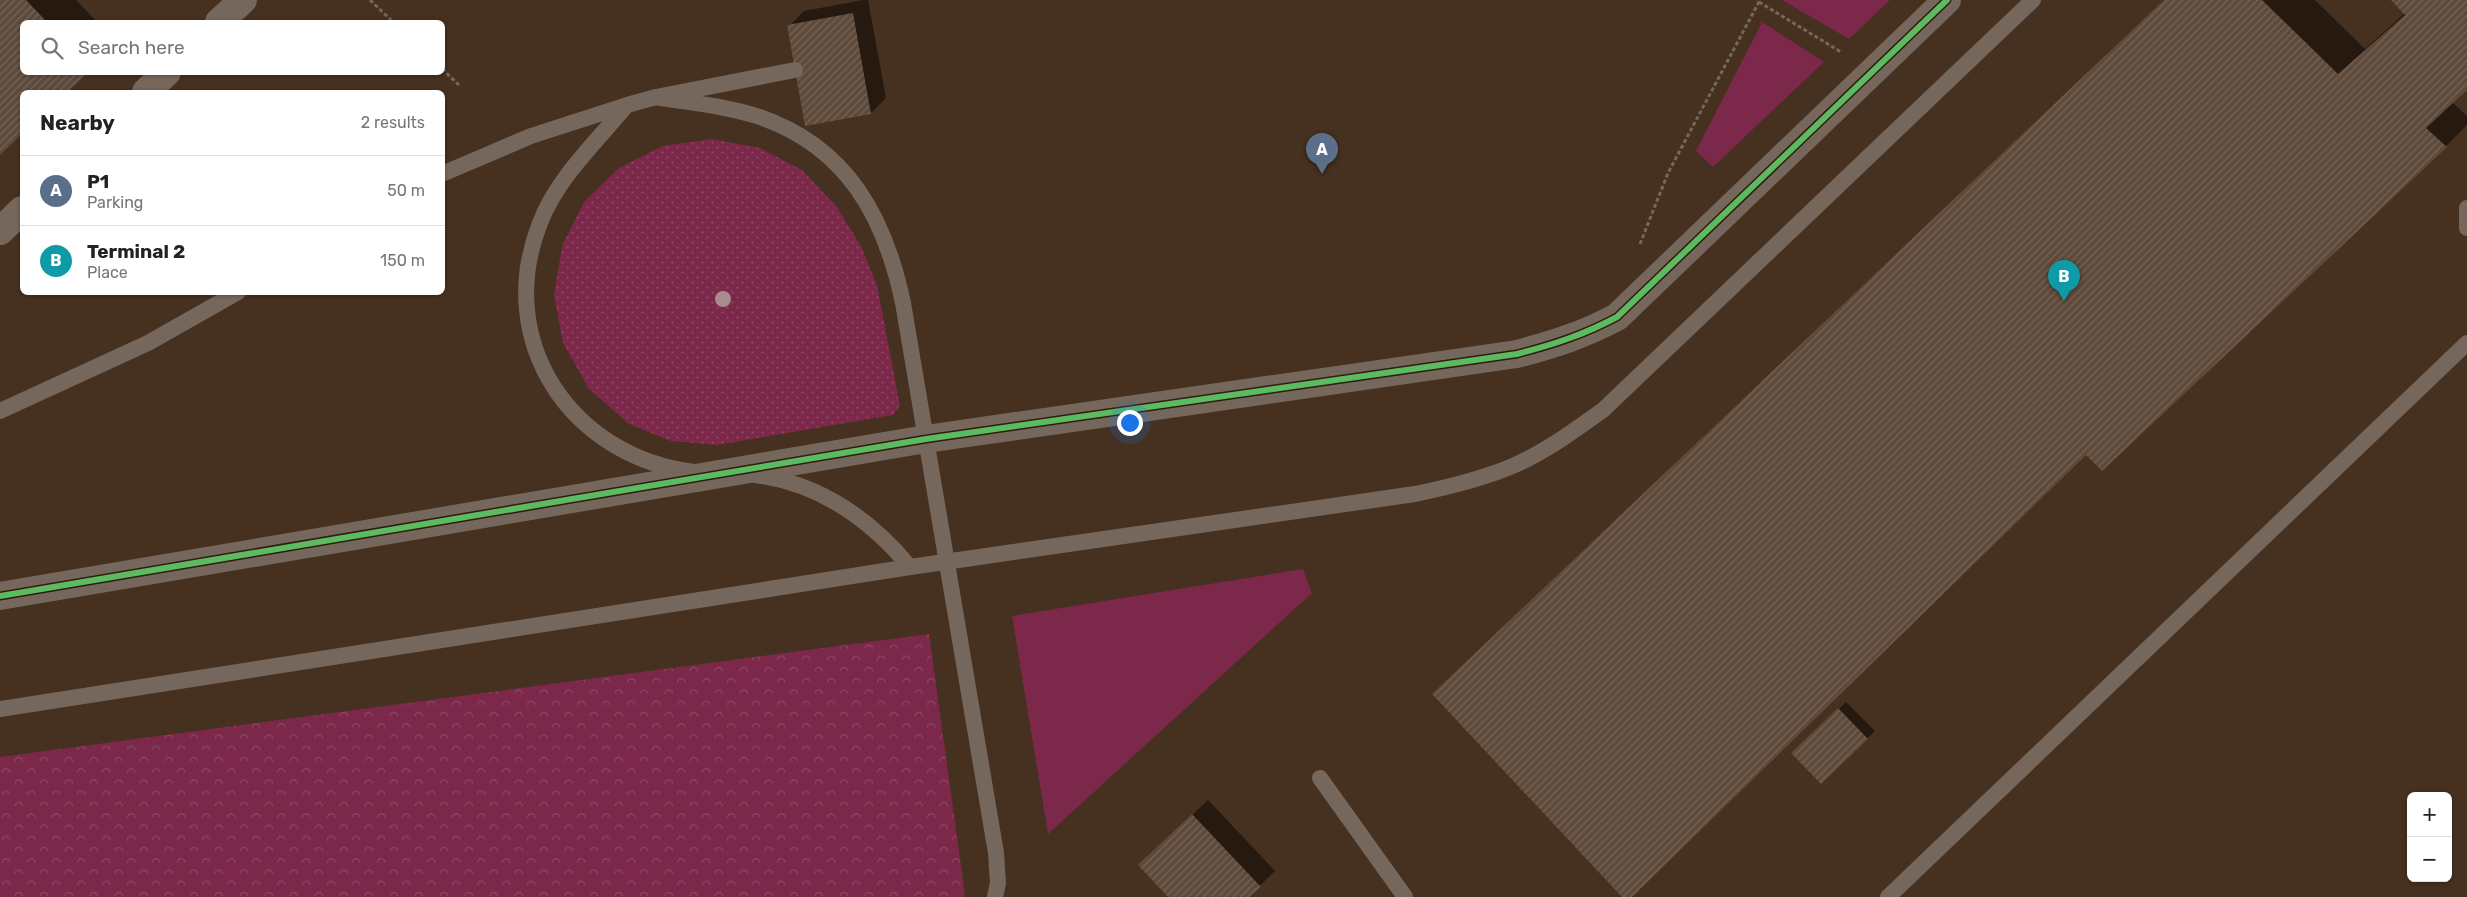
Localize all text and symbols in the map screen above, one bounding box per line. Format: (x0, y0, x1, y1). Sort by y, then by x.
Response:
search box (20, 20, 445, 75)
icon: search (38, 34, 66, 62)
text: Search here (78, 36, 185, 59)
text: Nearby (40, 110, 115, 135)
text: 2 results (361, 113, 425, 132)
pin: A (1306, 133, 1338, 174)
text: P1 (87, 170, 109, 193)
text: A (50, 181, 62, 200)
text: 50 m (387, 181, 425, 200)
text: Parking (87, 193, 143, 212)
text: Terminal 2 (87, 240, 185, 263)
text: B (50, 251, 62, 270)
text: 150 m (380, 251, 425, 270)
pin: B (2048, 260, 2080, 301)
text: Place (87, 263, 128, 282)
your location (1117, 410, 1143, 436)
map controls (2407, 792, 2452, 882)
button: + (2407, 792, 2452, 837)
button: − (2407, 837, 2452, 882)

